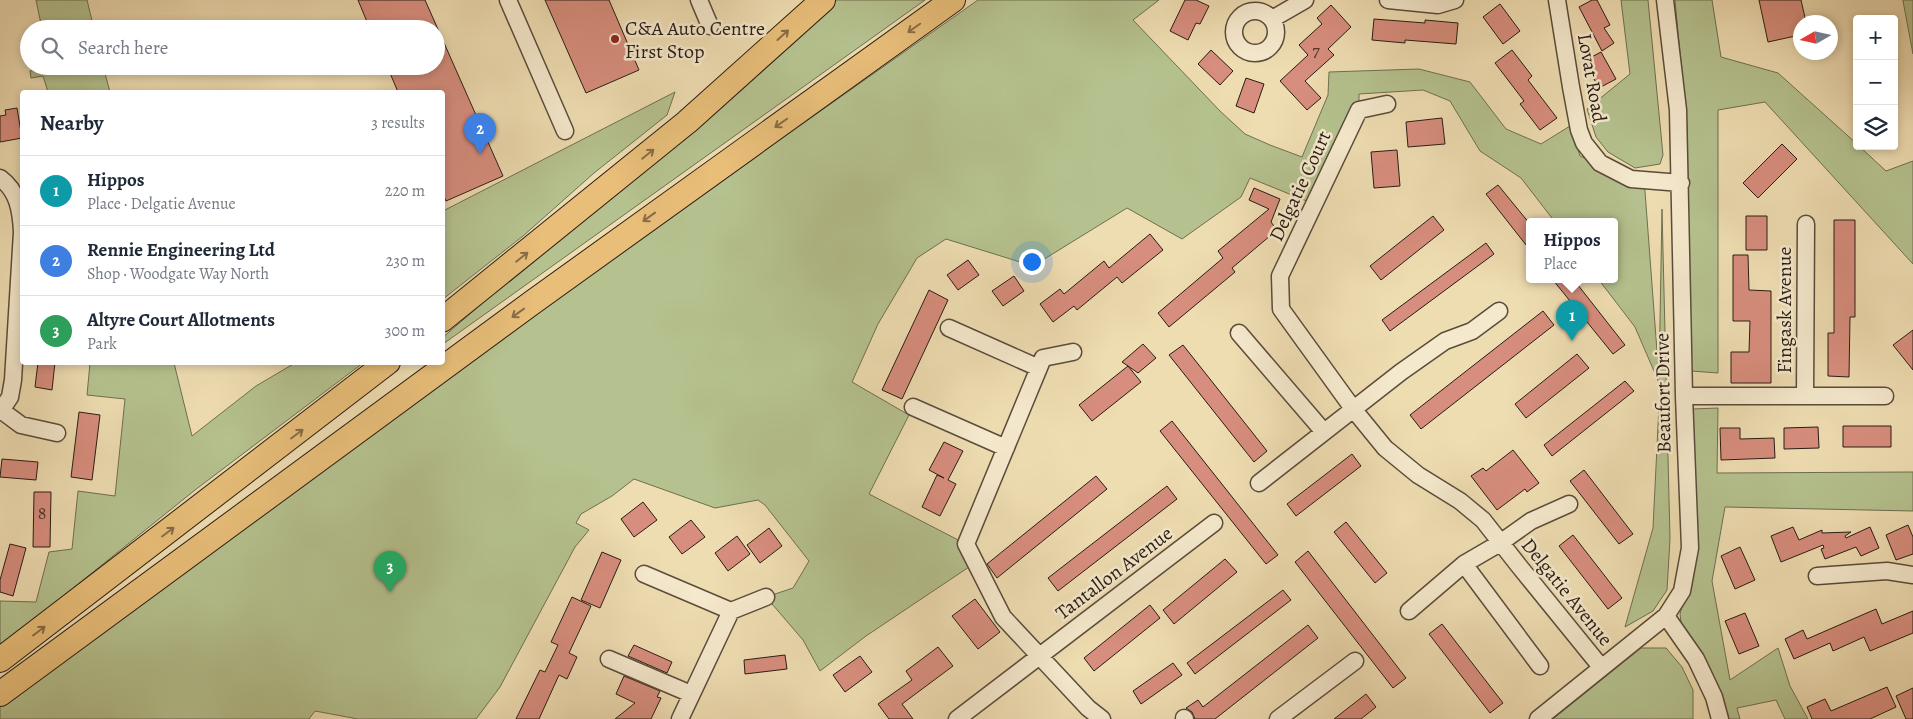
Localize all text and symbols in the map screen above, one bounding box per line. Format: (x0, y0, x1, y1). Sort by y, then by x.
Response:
place label: C&A Auto Centre First Stop (625, 15, 765, 65)
north arrow (1793, 15, 1838, 60)
map controls (1853, 15, 1898, 150)
button: + (1853, 15, 1898, 60)
search box (20, 20, 445, 75)
one-way arrow (907, 23, 921, 33)
one-way arrow (777, 30, 790, 41)
street label: Lovat Road (1571, 31, 1613, 125)
marker: C&A Auto Centre First Stop (609, 33, 621, 45)
icon: search (38, 34, 66, 62)
text: Search here (78, 35, 168, 61)
house number: 7 (1312, 38, 1320, 62)
button: − (1853, 60, 1898, 105)
button: layers (1853, 105, 1898, 150)
text: Nearby (40, 109, 103, 137)
text: 3 results (371, 112, 425, 134)
pin: 2 (464, 113, 496, 154)
one-way arrow (775, 117, 788, 128)
street label: Delgatie Court (1263, 126, 1338, 246)
one-way arrow (641, 148, 654, 159)
text: Hippos (87, 167, 145, 193)
text: 1 (53, 180, 59, 202)
text: 220 m (385, 180, 425, 202)
text: Place · Delgatie Avenue (87, 193, 236, 215)
one-way arrow (643, 212, 656, 223)
popup (1526, 218, 1618, 283)
text: Hippos (1543, 227, 1601, 253)
text: Rennie Engineering Ltd (87, 237, 275, 263)
street label: Fingask Avenue (1771, 246, 1798, 374)
your location (1019, 249, 1045, 275)
text: 2 (52, 250, 60, 272)
text: 230 m (386, 250, 425, 272)
one-way arrow (515, 251, 528, 262)
text: Place (1543, 253, 1577, 275)
text: Shop · Woodgate Way North (87, 263, 269, 285)
pin: 1 (1556, 300, 1588, 341)
text: Altyre Court Allotments (87, 307, 275, 333)
one-way arrow (511, 308, 525, 318)
text: 3 (53, 320, 59, 342)
text: 300 m (385, 320, 425, 342)
text: Park (87, 333, 117, 355)
street label: Beaufort Drive (1648, 333, 1678, 453)
one-way arrow (290, 428, 303, 439)
house number: 8 (38, 501, 46, 525)
street label: Tantallon Avenue (1050, 520, 1178, 626)
one-way arrow (161, 527, 175, 537)
street label: Delgatie Avenue (1515, 532, 1619, 652)
pin: 3 (374, 551, 406, 592)
one-way arrow (32, 626, 46, 636)

